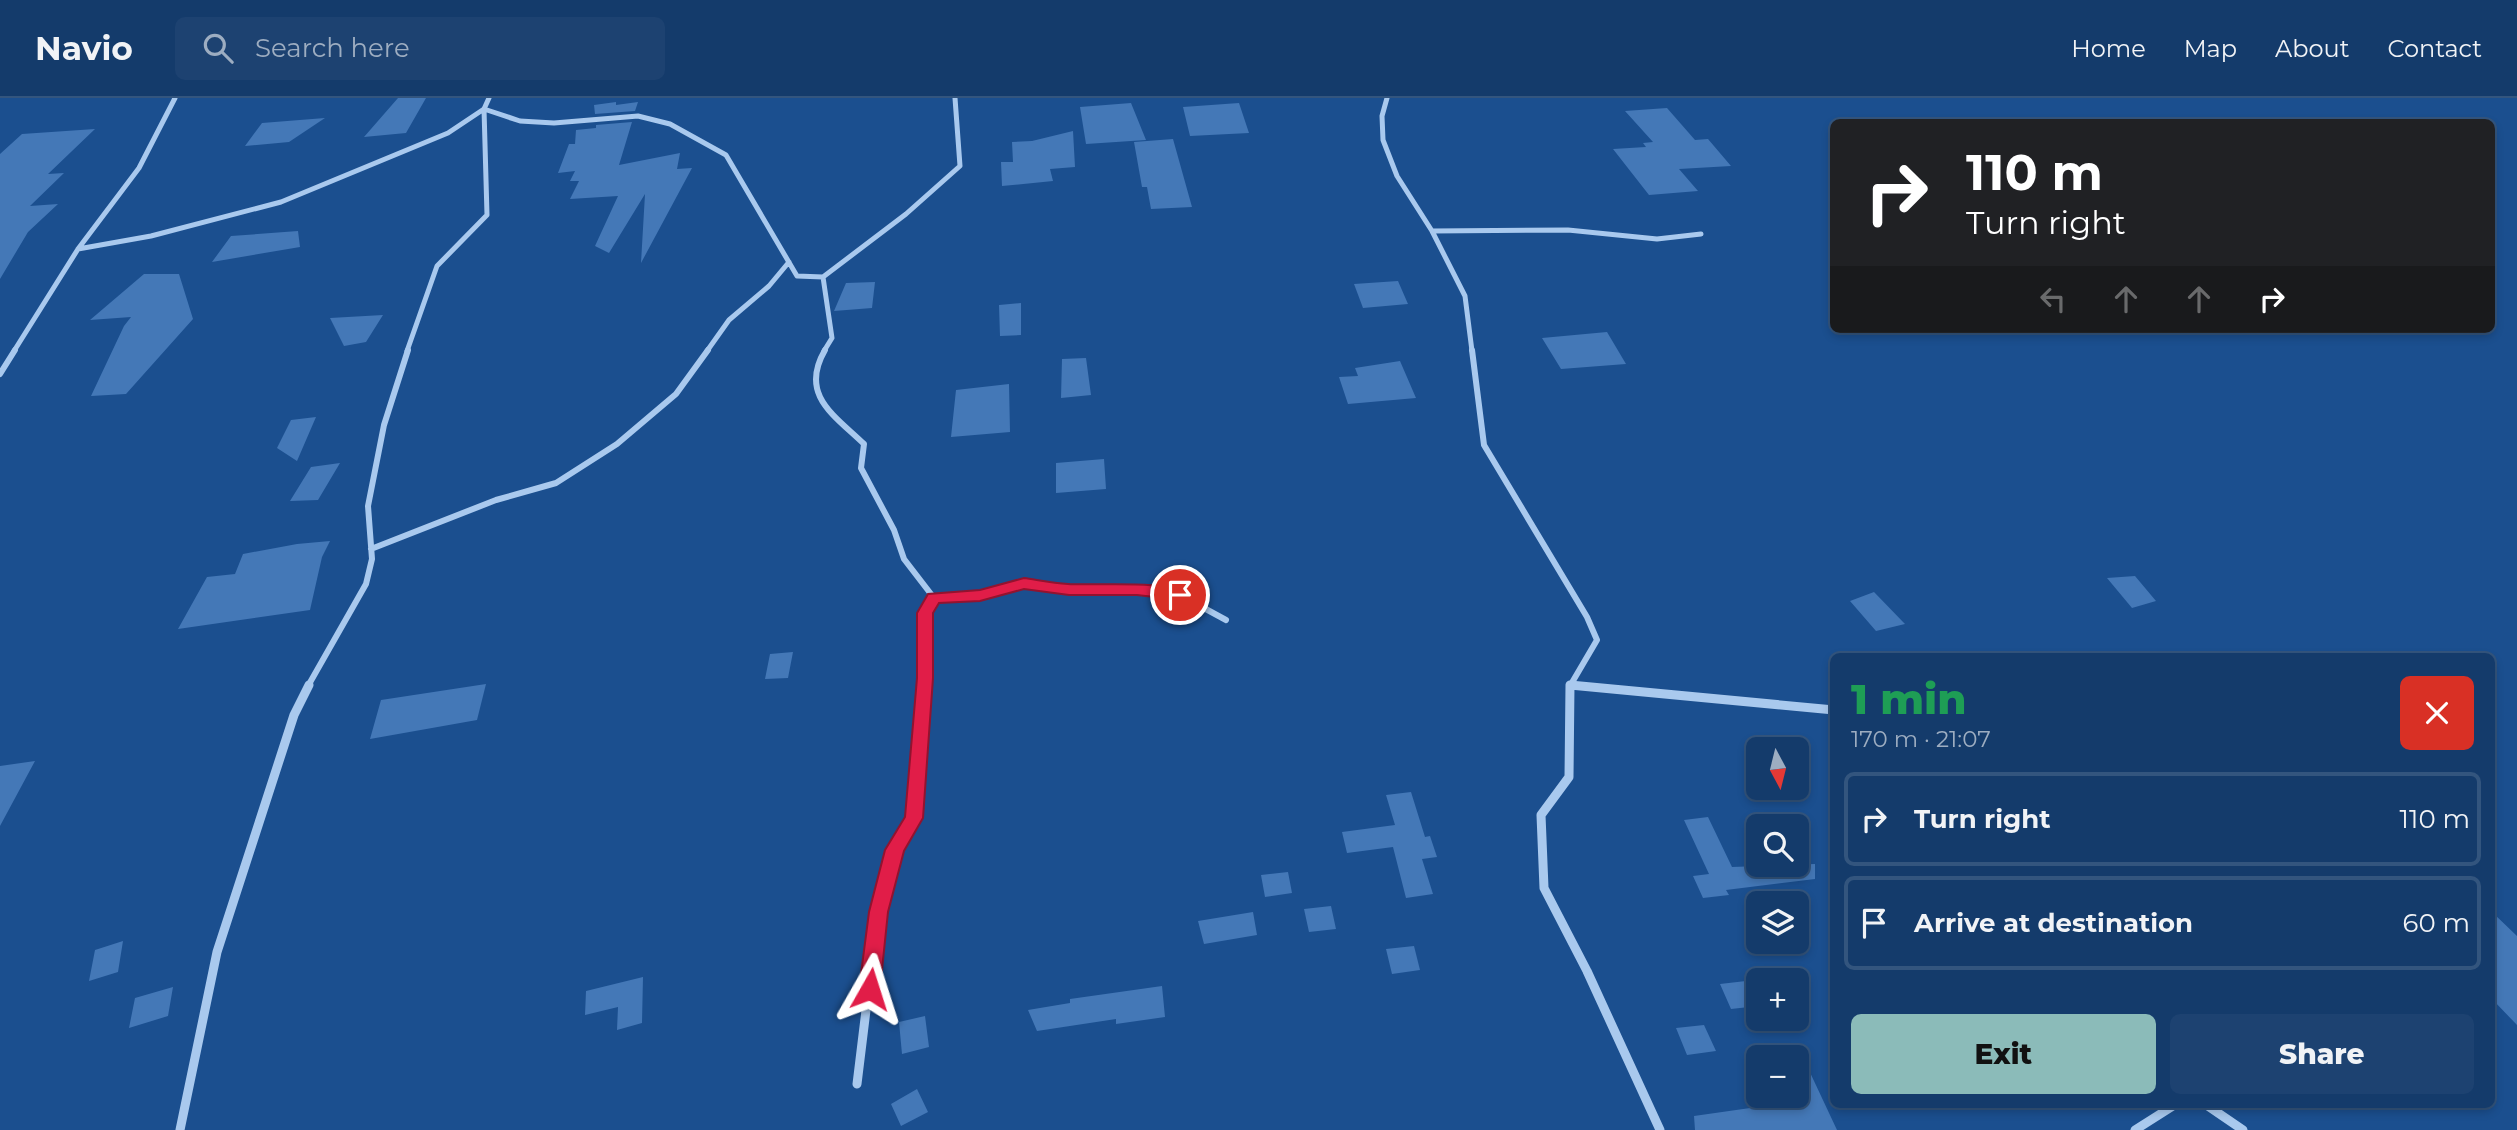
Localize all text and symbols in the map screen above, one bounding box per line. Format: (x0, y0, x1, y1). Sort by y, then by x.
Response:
search box (175, 17, 665, 80)
text: Navio (35, 28, 133, 68)
icon: search (199, 29, 237, 67)
text: Search here (255, 32, 410, 64)
text: Home (2071, 34, 2146, 63)
text: Map (2184, 34, 2237, 63)
text: About (2275, 34, 2349, 63)
text: Contact (2387, 34, 2482, 63)
text: 110 m (1966, 143, 2103, 202)
icon: right (1851, 147, 1942, 238)
text: Turn right (1966, 203, 2126, 242)
icon: left (2034, 280, 2072, 318)
icon: ahead (2107, 280, 2145, 318)
icon: ahead (2180, 280, 2218, 318)
icon: right (2253, 280, 2291, 318)
pin (1150, 565, 1210, 625)
icon: arrive (1161, 576, 1199, 614)
text: 1 min (1851, 673, 1967, 725)
button: close (2400, 676, 2474, 750)
text: 170 m · 21:07 (1851, 725, 1991, 753)
north arrow (1746, 737, 1810, 800)
map controls (1746, 737, 1809, 1108)
icon: right (1855, 800, 1893, 838)
text: Turn right (1914, 803, 2050, 835)
text: 110 m (2400, 803, 2470, 835)
button: search (1746, 814, 1809, 877)
button: layers (1746, 891, 1809, 954)
icon: arrive (1855, 904, 1893, 942)
text: Arrive at destination (1914, 907, 2193, 939)
text: 60 m (2403, 907, 2470, 939)
position arrow (833, 952, 907, 1026)
button: + (1746, 968, 1809, 1031)
button: Exit (1851, 1014, 2156, 1094)
button: Share (2170, 1014, 2474, 1094)
button: − (1746, 1045, 1809, 1108)

